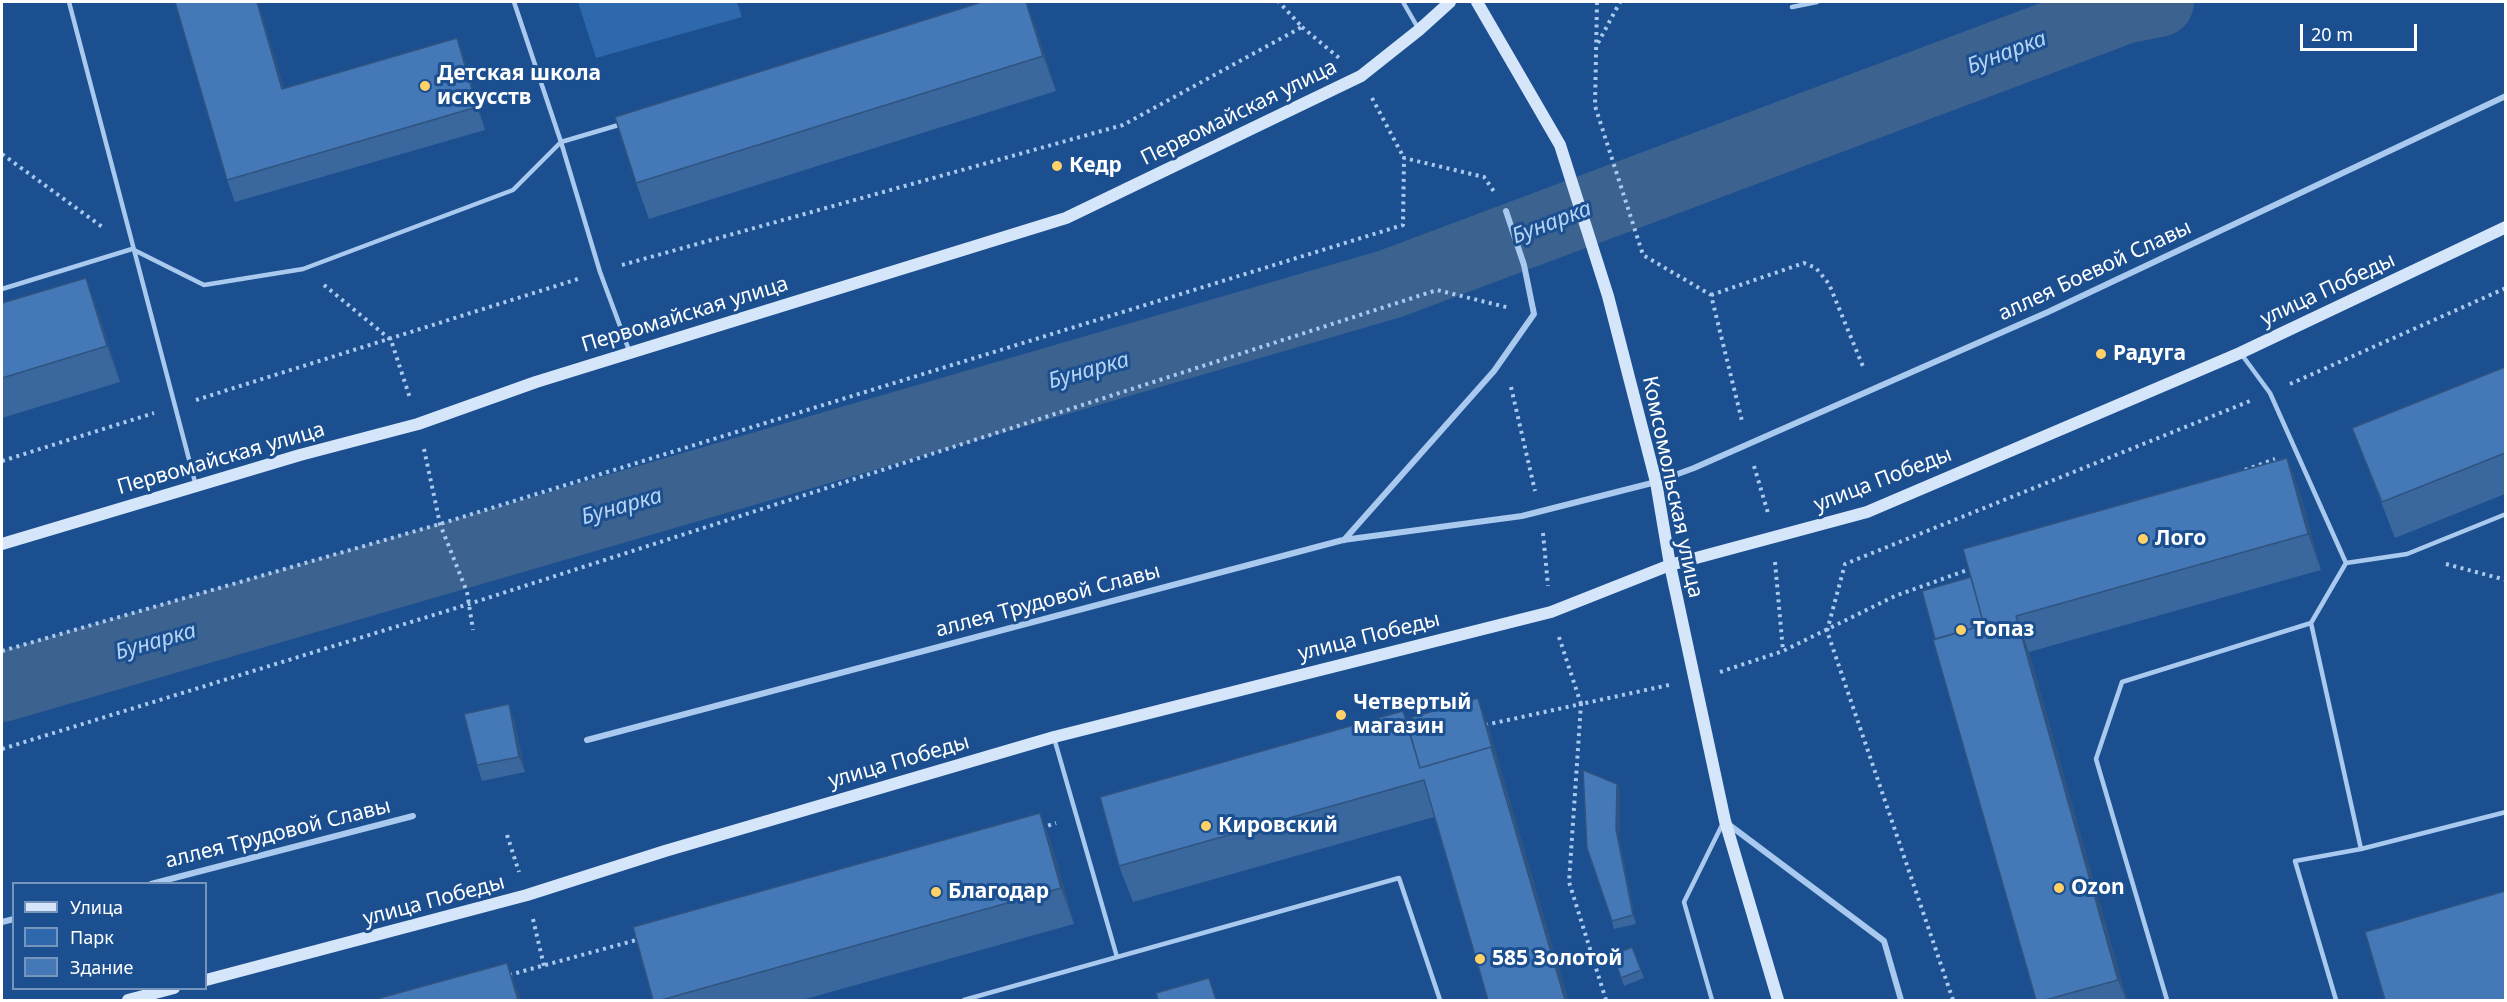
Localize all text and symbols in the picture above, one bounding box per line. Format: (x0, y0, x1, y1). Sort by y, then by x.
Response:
scale bar (2303, 12, 2420, 50)
text: 20 m (2311, 22, 2353, 46)
water label: Бунарка (1964, 26, 2050, 80)
street label: Первомайская улица (1137, 55, 1341, 171)
place label: Детская школа искусств (437, 61, 601, 111)
marker: Детская школа искусств (418, 79, 432, 93)
place label: Кедр (1069, 153, 1122, 179)
marker: Кедр (1050, 159, 1064, 173)
water label: Бунарка (1509, 196, 1595, 250)
street label: аллея Боевой Славы (1994, 215, 2196, 327)
street label: улица Победы (2257, 248, 2399, 332)
street label: Первомайская улица (579, 272, 791, 358)
place label: Радуга (2113, 341, 2186, 367)
water label: Бунарка (1046, 347, 1132, 395)
marker: Радуга (2094, 347, 2108, 361)
street label: Комсомольская улица (1636, 374, 1708, 600)
street label: Первомайская улица (114, 417, 328, 501)
street label: улица Победы (1811, 442, 1955, 518)
water label: Бунарка (579, 483, 665, 531)
place label: Лого (2155, 526, 2206, 552)
marker: Лого (2136, 532, 2150, 546)
street label: аллея Трудовой Славы (933, 559, 1163, 643)
street label: улица Победы (1295, 607, 1443, 667)
place label: Топаз (1973, 617, 2034, 643)
water label: Бунарка (113, 618, 199, 666)
marker: Топаз (1954, 623, 1968, 637)
place label: Четвертый магазин (1353, 690, 1471, 740)
marker: Четвертый магазин (1334, 708, 1348, 722)
street label: улица Победы (826, 730, 972, 794)
street label: аллея Трудовой Славы (163, 794, 393, 874)
place label: Кировский (1218, 813, 1338, 839)
marker: Кировский (1199, 819, 1213, 833)
street label: улица Победы (360, 870, 508, 932)
place label: Ozon (2071, 875, 2125, 901)
place label: Благодар (948, 879, 1049, 905)
marker: Ozon (2052, 881, 2066, 895)
legend (12, 882, 207, 990)
marker: Благодар (929, 885, 943, 899)
text: Улица (70, 895, 123, 919)
text: Парк (70, 925, 114, 949)
place label: 585 Золотой (1492, 946, 1622, 972)
marker: 585 Золотой (1473, 952, 1487, 966)
text: Здание (70, 955, 133, 979)

